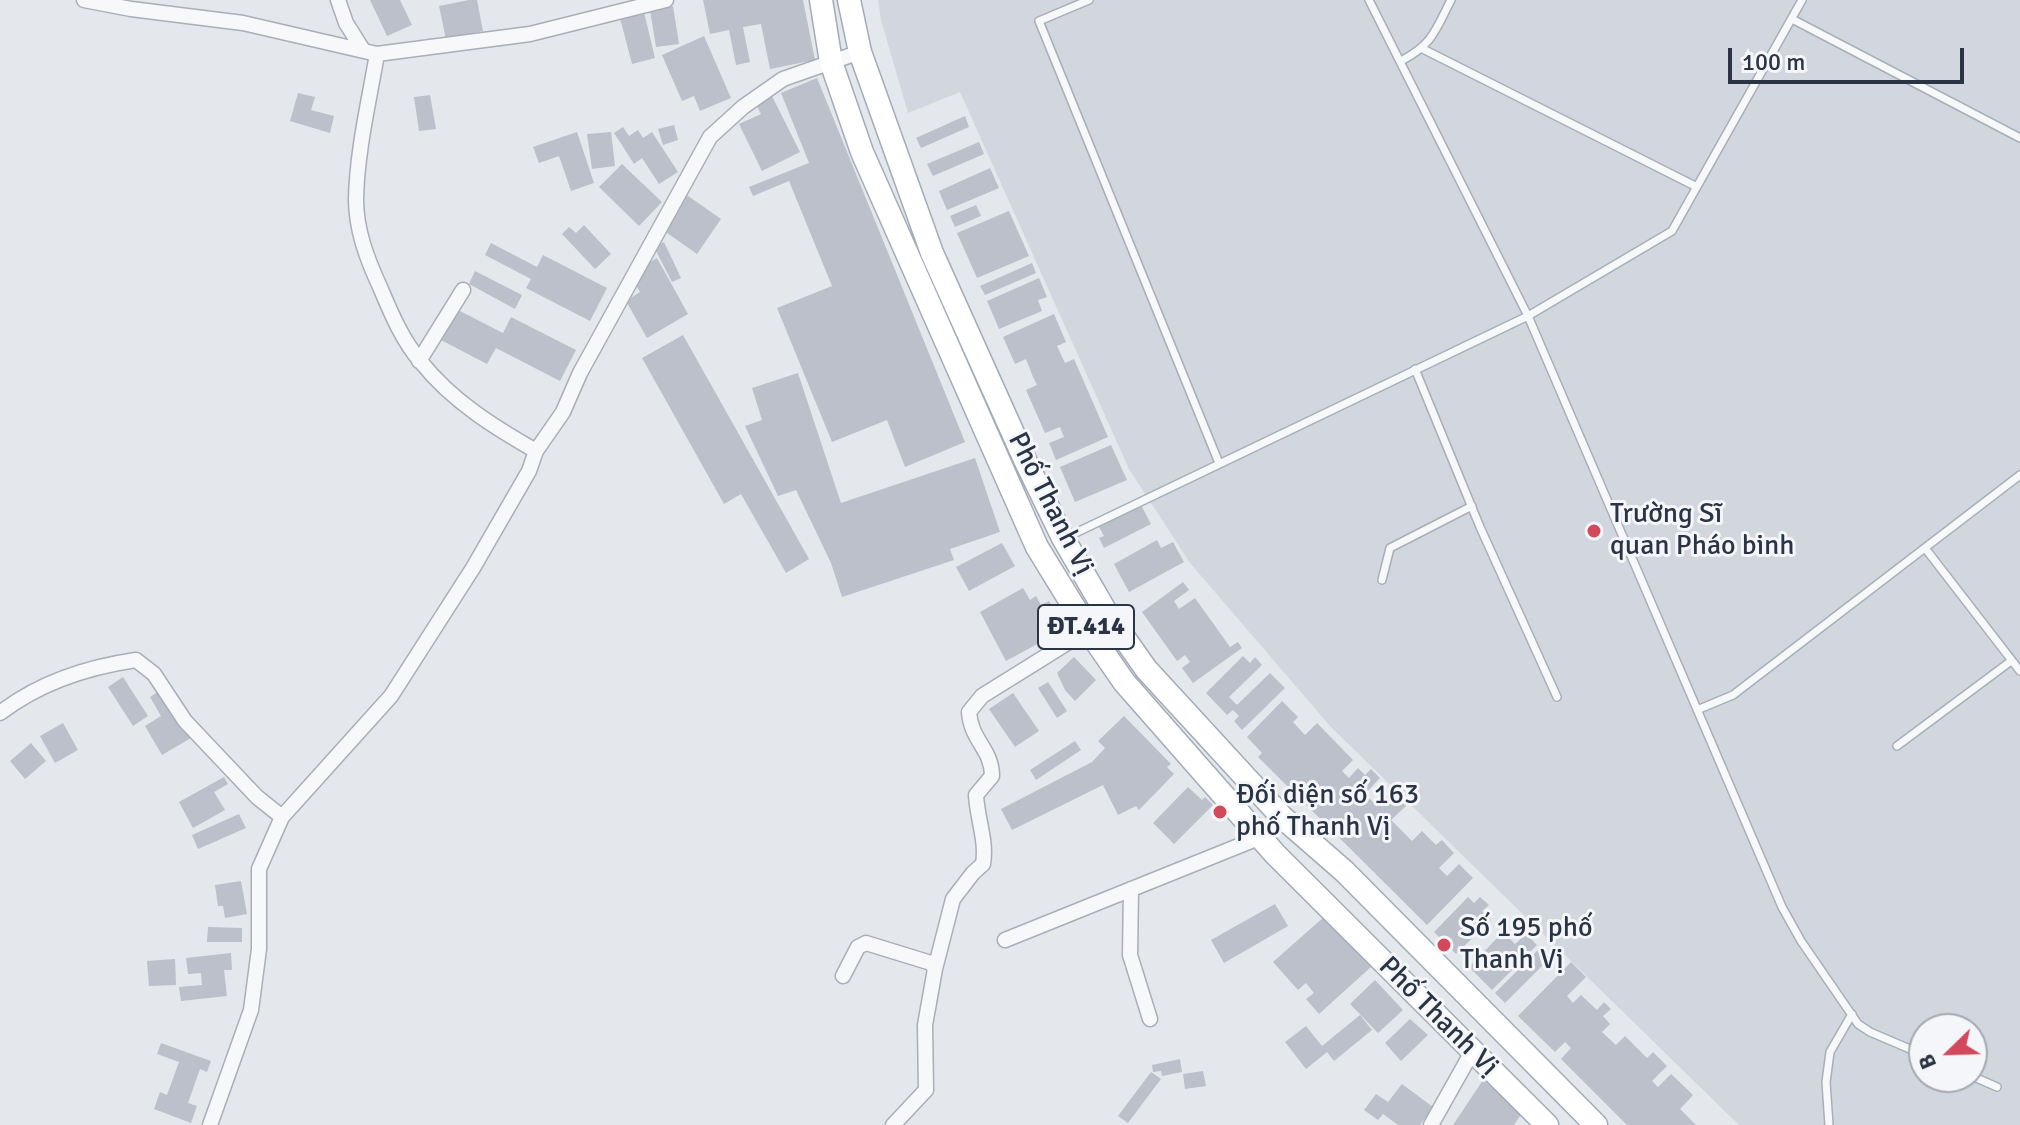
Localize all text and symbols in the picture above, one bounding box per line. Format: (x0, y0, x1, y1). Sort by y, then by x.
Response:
scale bar (1732, 32, 1968, 82)
text: 100 m (1742, 47, 1805, 77)
street label: Phố Thanh Vị (1000, 427, 1100, 581)
place label: Trường Sĩ quan Pháo binh (1610, 498, 1795, 564)
marker: Trường Sĩ quan Pháo binh (1585, 522, 1603, 540)
road number: ĐT.414 (1038, 605, 1134, 649)
place label: Đối diện số 163 phố Thanh Vị (1236, 779, 1419, 845)
marker: Đối diện số 163 phố Thanh Vị (1211, 803, 1229, 821)
place label: Số 195 phố Thanh Vị (1460, 912, 1592, 978)
marker: Số 195 phố Thanh Vị (1435, 936, 1453, 954)
street label: Phố Thanh Vị (1371, 950, 1505, 1084)
north arrow (1908, 1013, 1988, 1093)
text: B (1912, 1050, 1942, 1073)

